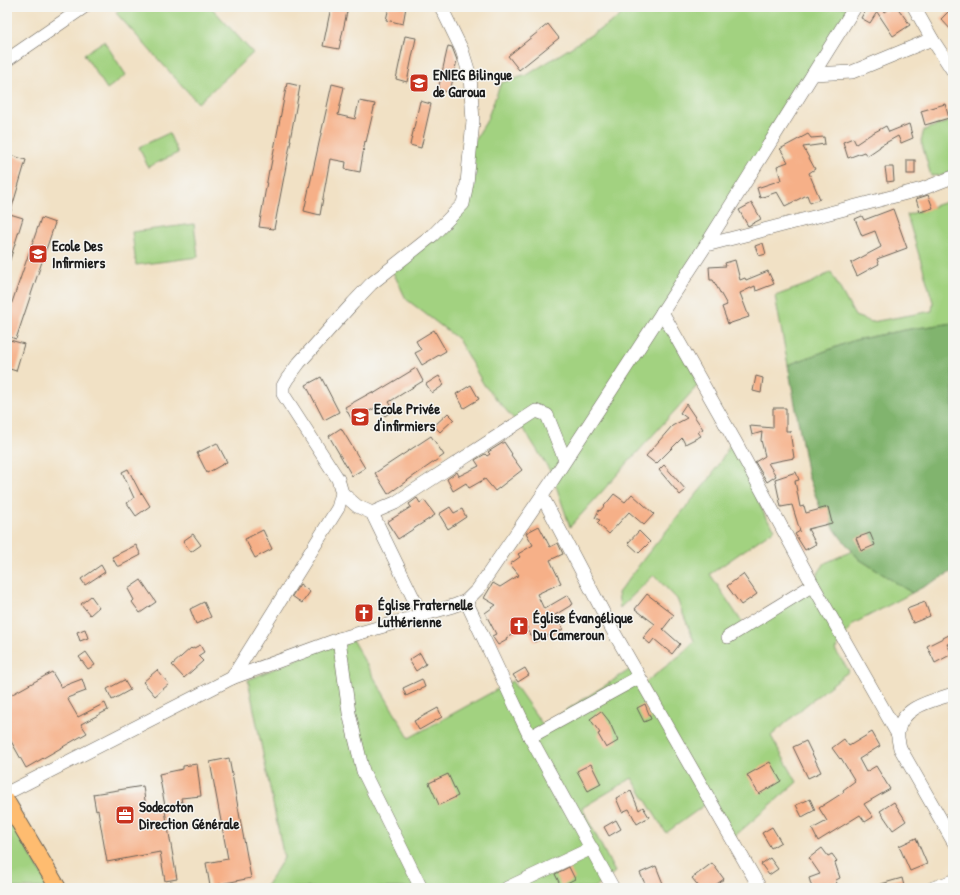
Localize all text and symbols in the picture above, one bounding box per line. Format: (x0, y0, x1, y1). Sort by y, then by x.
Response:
place label: ENIEG Bilingue de Garoua (433, 64, 512, 102)
school or university icon: ENIEG Bilingue de Garoua (408, 72, 430, 94)
place label: Ecole Des Infirmiers (52, 235, 105, 273)
school or university icon: Ecole Des Infirmiers (27, 243, 49, 265)
place label: Ecole Privée d'infirmiers (374, 398, 440, 436)
school or university icon: Ecole Privée d'infirmiers (349, 406, 371, 428)
place label: Église Fraternelle Luthérienne (378, 594, 473, 632)
church icon: Église Fraternelle Luthérienne (353, 602, 375, 624)
place label: Église Évangélique Du Cameroun (533, 607, 633, 645)
church icon: Église Évangélique Du Cameroun (508, 615, 530, 637)
place label: Sodecoton Direction Générale (139, 796, 239, 834)
office icon: Sodecoton Direction Générale (114, 804, 136, 826)

